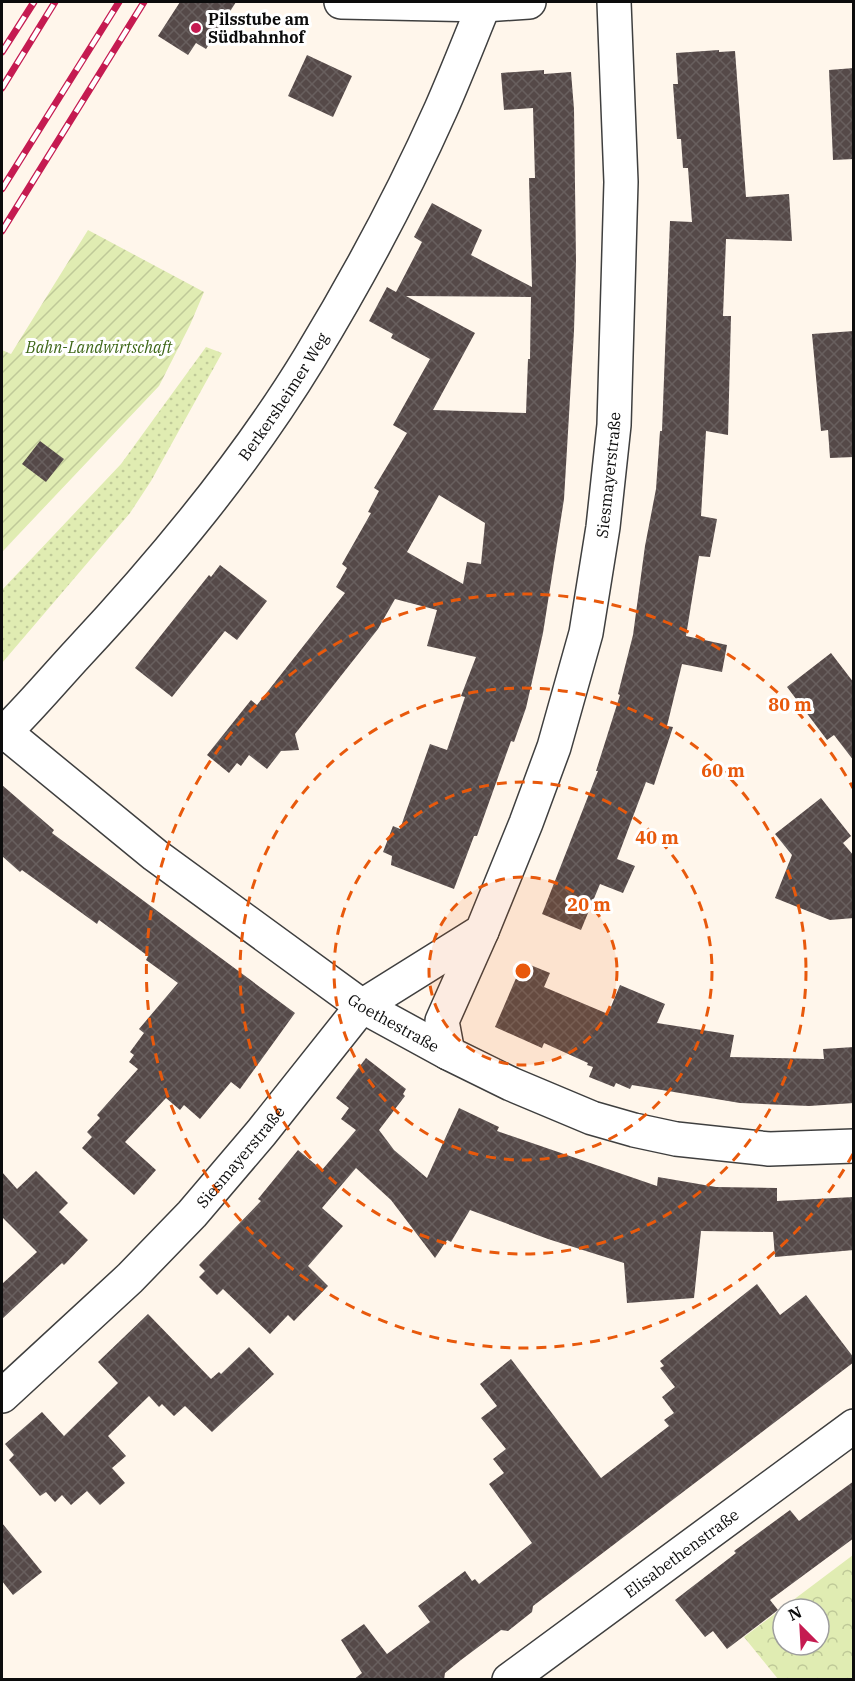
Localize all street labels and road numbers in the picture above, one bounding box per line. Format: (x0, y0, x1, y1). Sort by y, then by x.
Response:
street label: Berkersheimer Weg (234, 328, 333, 464)
street label: Siesmayerstraße (591, 412, 624, 540)
street label: Goethestraße (344, 989, 443, 1056)
street label: Siesmayerstraße (192, 1102, 289, 1212)
street label: Elisabethenstraße (620, 1504, 743, 1602)

